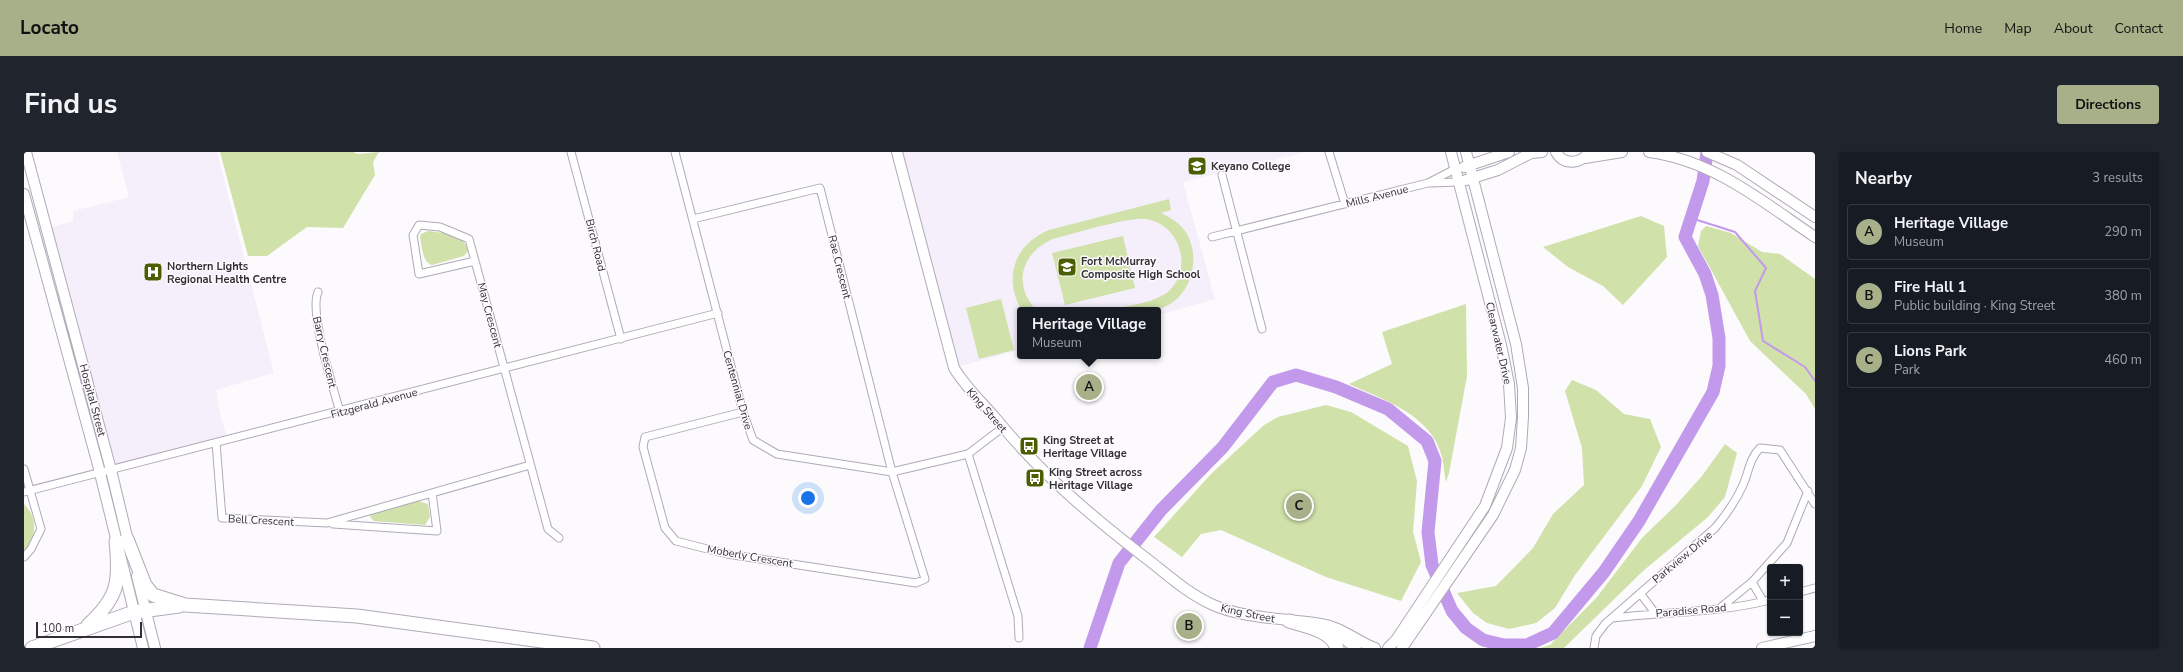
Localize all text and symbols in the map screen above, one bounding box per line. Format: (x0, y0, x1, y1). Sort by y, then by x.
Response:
text: Locato (20, 15, 79, 41)
text: Home (1944, 19, 1982, 38)
text: Map (2004, 19, 2032, 38)
text: About (2054, 19, 2093, 38)
text: Contact (2115, 19, 2163, 38)
text: Find us (24, 85, 118, 123)
button: Directions (2057, 85, 2159, 124)
school or university icon: Keyano College (1186, 155, 1208, 177)
place label: Keyano College (1211, 159, 1290, 174)
text: Nearby (1855, 167, 1912, 190)
text: 3 results (2092, 169, 2143, 187)
street label: Mills Avenue (1344, 181, 1410, 212)
text: Heritage Village (1894, 213, 2008, 233)
street label: Birch Road (582, 217, 609, 273)
text: A (1864, 223, 1874, 241)
text: 290 m (2104, 223, 2142, 241)
text: Museum (1894, 233, 1944, 251)
street label: Rae Crescent (824, 234, 855, 301)
place label: Fort McMurray Composite High School (1081, 254, 1201, 282)
school or university icon: Fort McMurray Composite High School (1056, 256, 1078, 278)
place label: Northern Lights Regional Health Centre (167, 259, 286, 287)
hospital icon: Northern Lights Regional Health Centre (142, 261, 164, 283)
text: Fire Hall 1 (1894, 277, 1967, 297)
street label: May Crescent (474, 281, 505, 350)
text: B (1865, 287, 1873, 305)
text: 380 m (2104, 287, 2142, 305)
text: Public building · King Street (1894, 297, 2055, 315)
street label: Clearwater Drive (1482, 300, 1515, 386)
popup (1017, 307, 1161, 359)
text: Heritage Village (1032, 314, 1146, 334)
street label: Barry Crescent (309, 315, 340, 390)
text: Museum (1032, 334, 1082, 352)
text: Lions Park (1894, 341, 1967, 361)
street label: Centennial Drive (719, 349, 756, 432)
text: C (1865, 351, 1873, 369)
text: 460 m (2104, 351, 2142, 369)
text: Park (1894, 361, 1920, 379)
street label: Hospital Street (76, 362, 109, 438)
pin: A (1076, 372, 1102, 402)
street label: Fitzgerald Avenue (329, 385, 419, 422)
street label: King Street (963, 385, 1010, 436)
place label: King Street at Heritage Village (1043, 433, 1127, 461)
bus stop icon: King Street at Heritage Village (1018, 435, 1040, 457)
place label: King Street across Heritage Village (1049, 465, 1142, 493)
bus stop icon: King Street across Heritage Village (1024, 467, 1046, 489)
your location (798, 488, 818, 508)
pin: C (1286, 491, 1312, 521)
street label: Bell Crescent (228, 511, 294, 530)
street label: Parkview Drive (1649, 528, 1716, 587)
street label: Moberly Crescent (706, 542, 794, 571)
map controls (1767, 564, 1803, 636)
button: + (1767, 564, 1803, 600)
street label: King Street (1219, 600, 1276, 627)
street label: Paradise Road (1655, 600, 1727, 621)
button: − (1767, 600, 1803, 636)
pin: B (1176, 611, 1202, 641)
scale bar (36, 620, 142, 639)
text: 100 m (42, 621, 74, 636)

